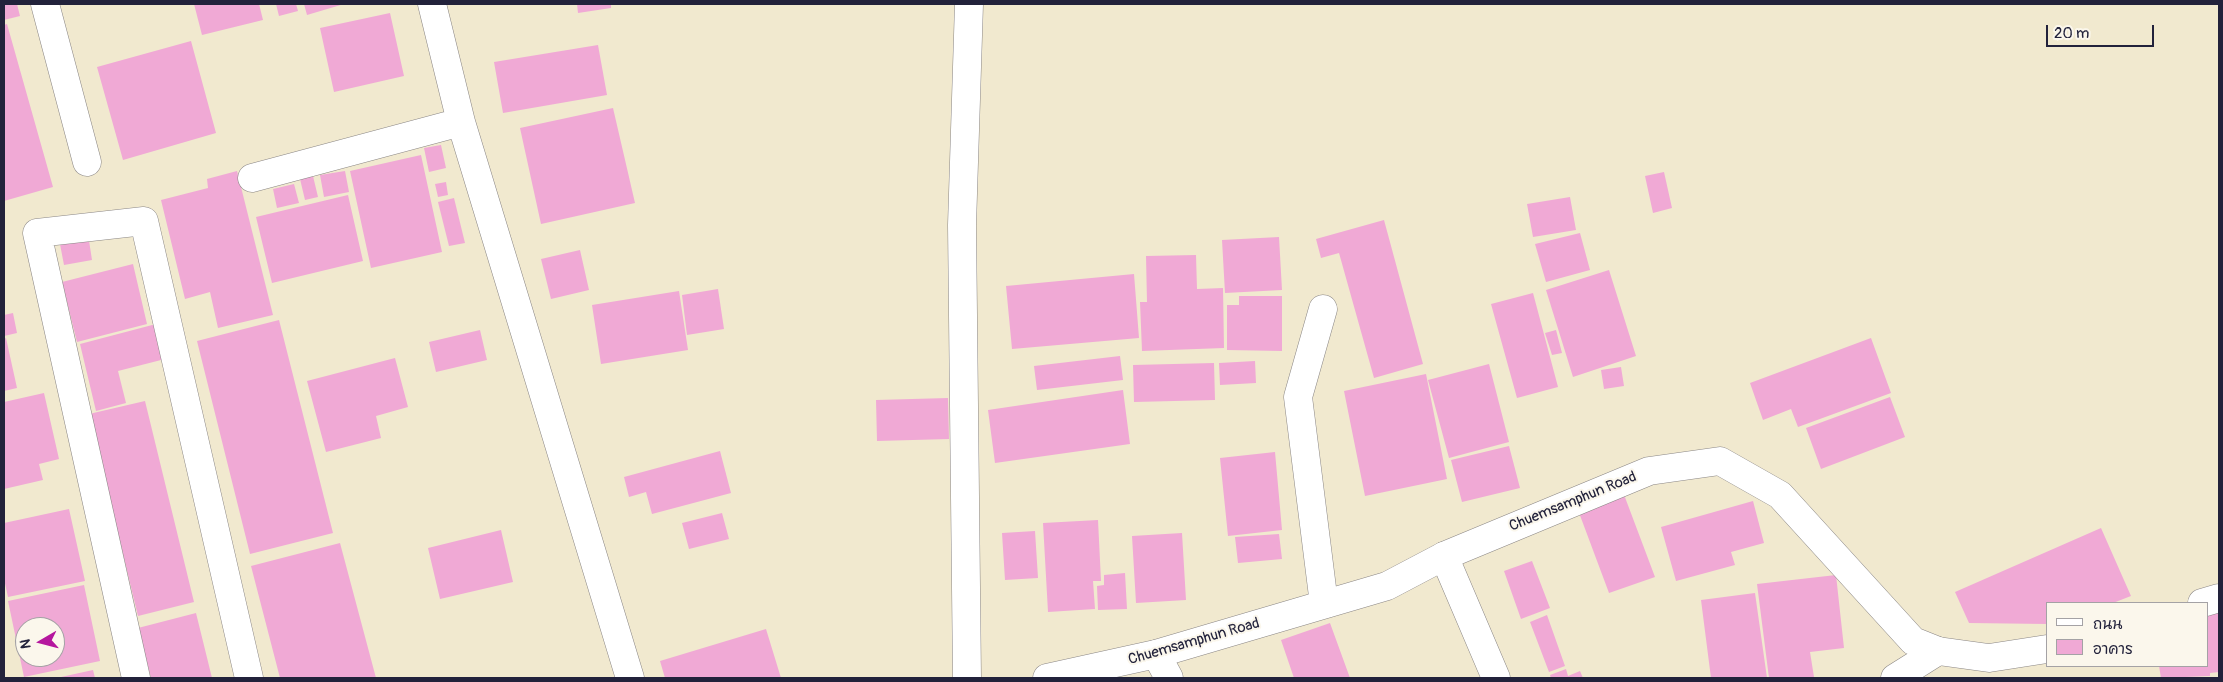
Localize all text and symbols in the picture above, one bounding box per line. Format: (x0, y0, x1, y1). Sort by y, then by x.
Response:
scale bar (2048, 15, 2156, 47)
text: 20 m (2054, 24, 2089, 43)
street label: Chuemsamphun Road (1507, 468, 1639, 536)
legend (2046, 602, 2208, 667)
street label: Chuemsamphun Road (1126, 615, 1262, 669)
text: ถนน (2093, 615, 2122, 634)
north arrow (15, 617, 65, 667)
text: N (17, 638, 35, 650)
text: อาคาร (2093, 640, 2133, 659)

